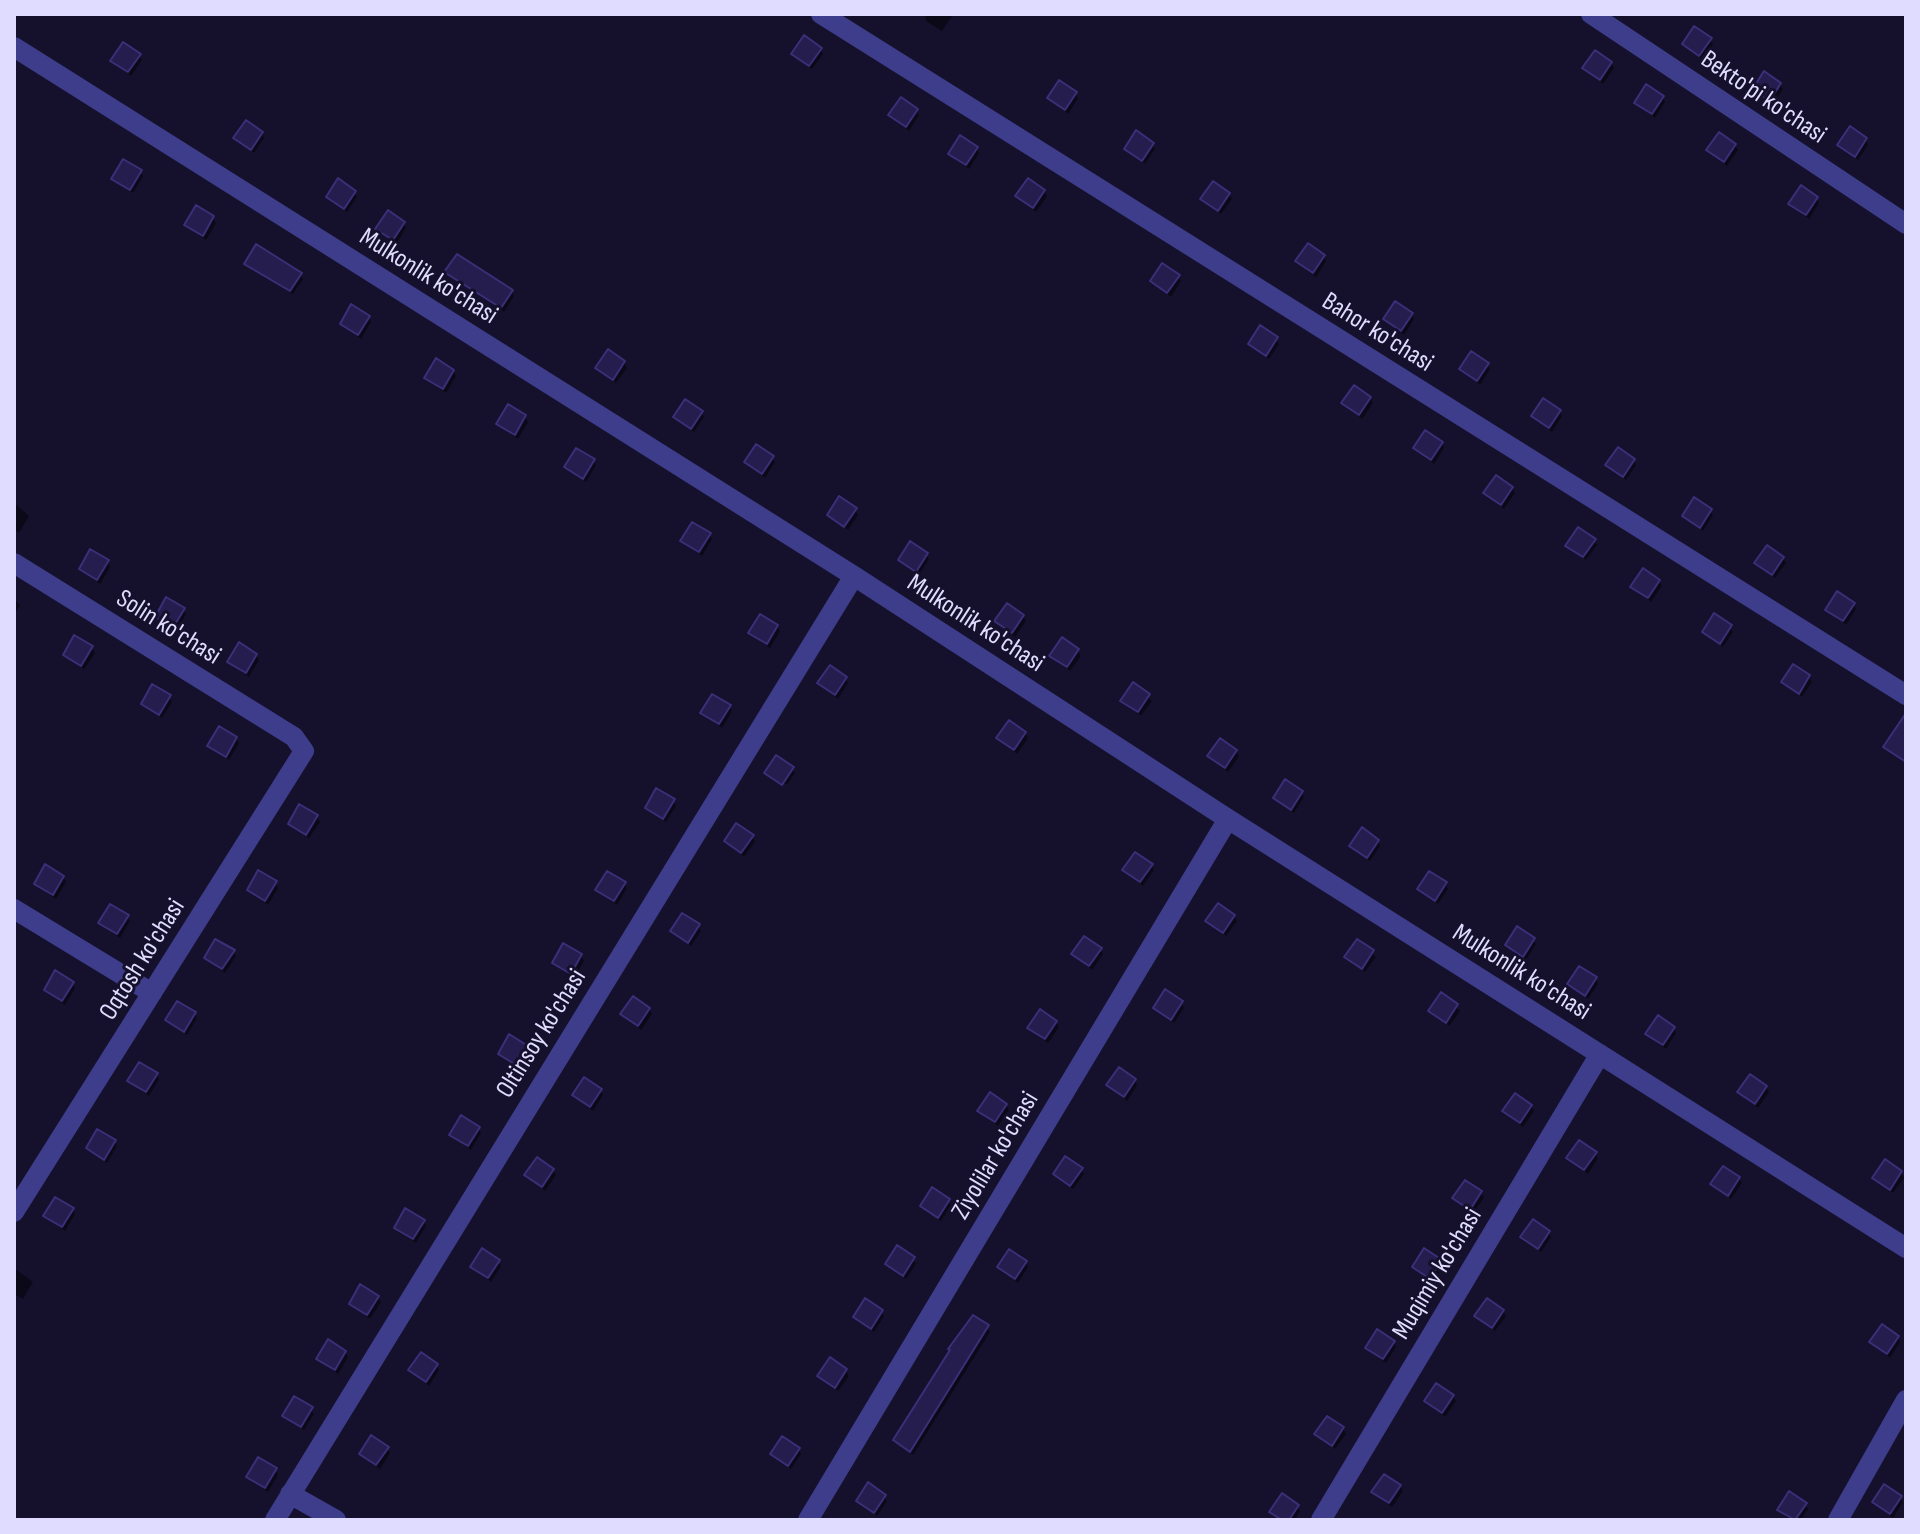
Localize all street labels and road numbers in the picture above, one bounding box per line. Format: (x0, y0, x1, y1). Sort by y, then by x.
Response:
street label: Bekto'pi ko'chasi (1694, 45, 1832, 151)
street label: Mulkonlik ko'chasi (353, 222, 503, 332)
street label: Bahor ko'chasi (1316, 287, 1438, 379)
street label: Mulkonlik ko'chasi (901, 568, 1049, 680)
street label: Solin ko'chasi (110, 584, 226, 672)
street label: Oqtosh ko'chasi (94, 894, 192, 1026)
street label: Mulkonlik ko'chasi (1446, 918, 1596, 1028)
street label: Oltinsoy ko'chasi (490, 964, 594, 1104)
street label: Ziyolilar ko'chasi (946, 1087, 1046, 1225)
street label: Muqimiy ko'chasi (1387, 1203, 1489, 1345)

